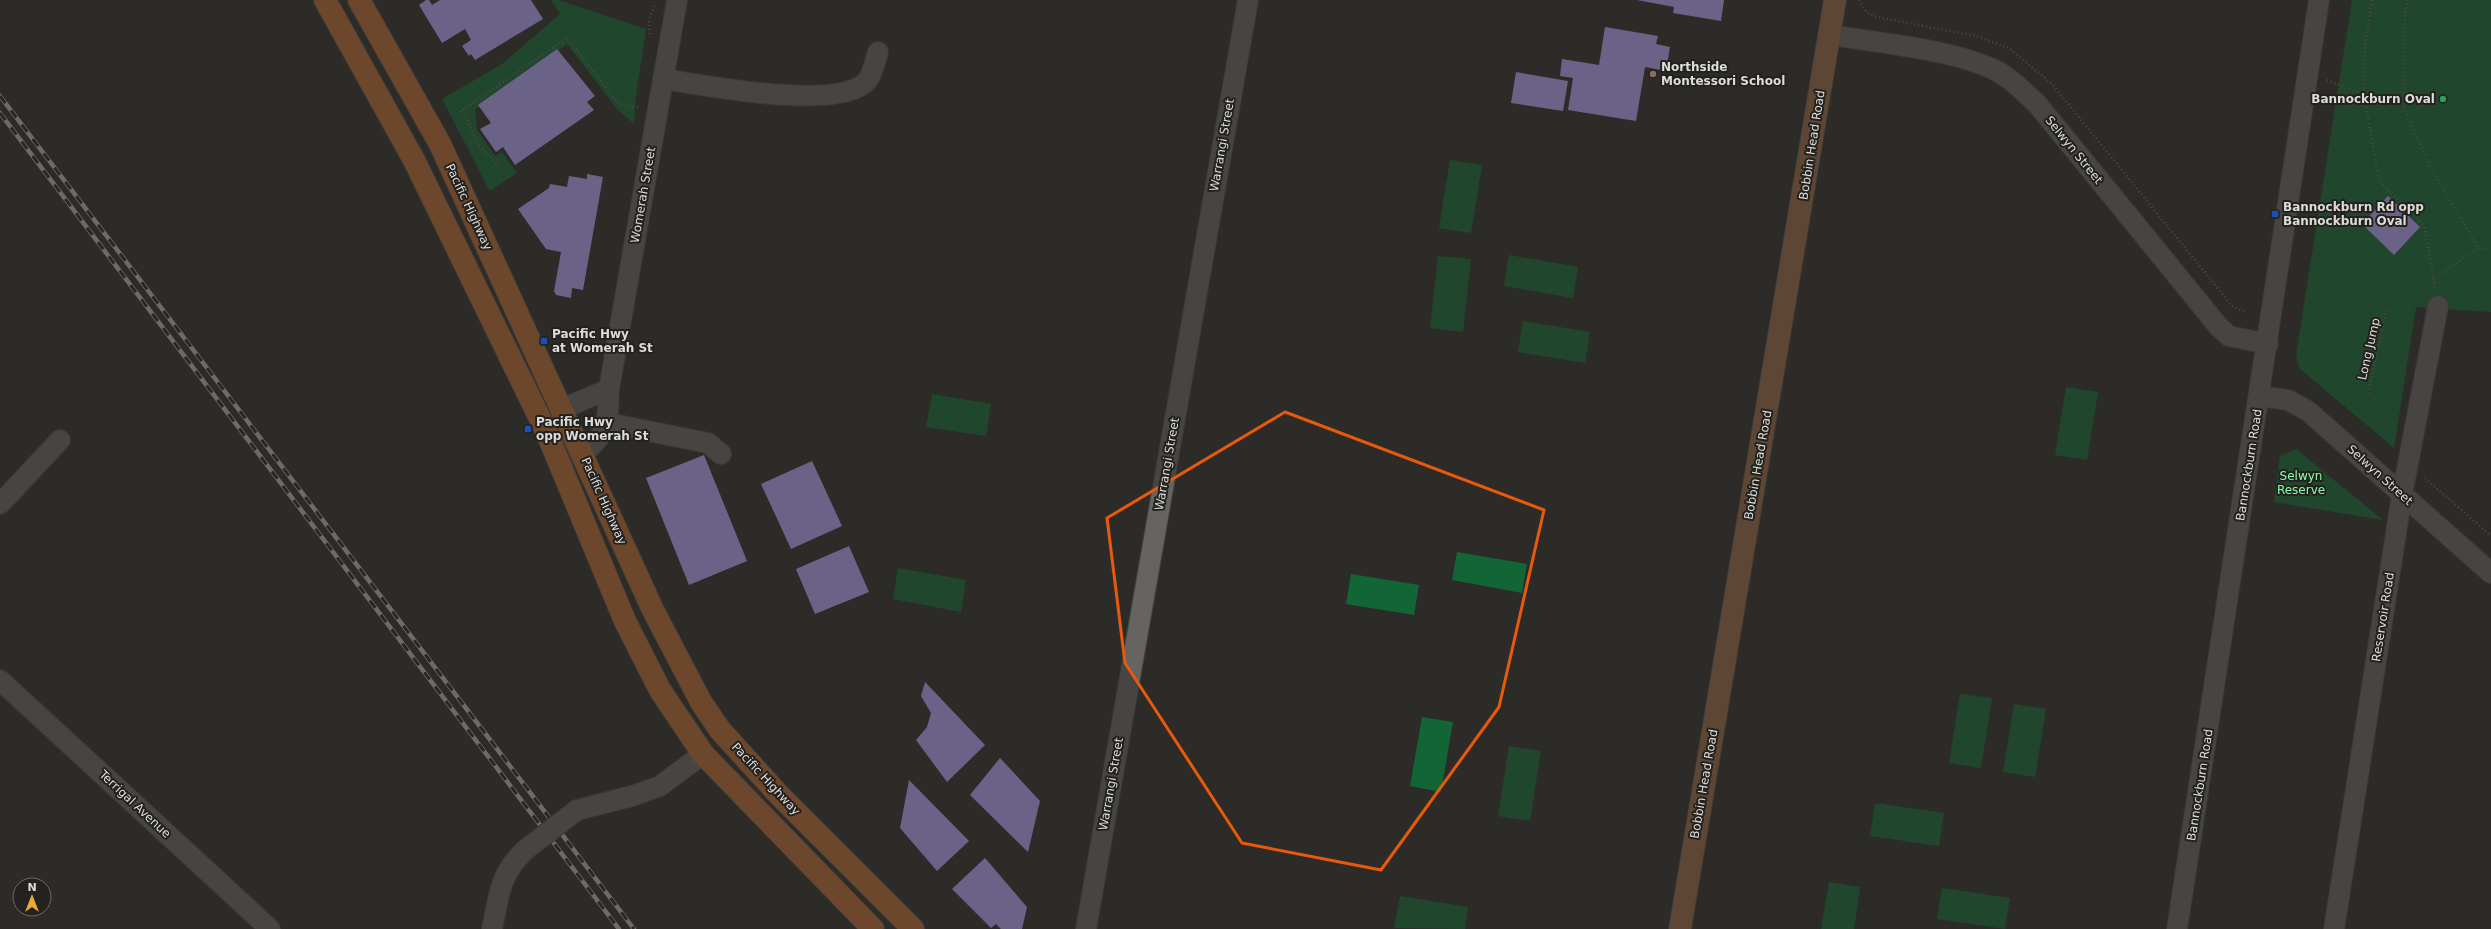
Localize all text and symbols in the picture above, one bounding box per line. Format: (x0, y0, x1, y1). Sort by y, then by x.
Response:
place label: Northside Montessori School (1661, 60, 1785, 88)
marker: Northside Montessori School (1648, 69, 1658, 79)
street label: Bobbin Head Road (1796, 89, 1828, 201)
place label: Bannockburn Oval (2311, 92, 2435, 106)
marker: Bannockburn Oval (2438, 94, 2448, 104)
street label: Warrangi Street (1207, 97, 1237, 193)
street label: Selwyn Street (2042, 113, 2106, 187)
street label: Womerah Street (628, 145, 658, 244)
street label: Pacific Highway (443, 162, 495, 252)
place label: Bannockburn Rd opp Bannockburn Oval (2283, 200, 2424, 228)
marker: Bannockburn Rd opp Bannockburn Oval (2270, 209, 2280, 219)
street label: Long Jump (2355, 317, 2383, 381)
place label: Pacific Hwy at Womerah St (552, 327, 653, 355)
marker: Pacific Hwy at Womerah St (539, 336, 549, 346)
street label: Bannockburn Road (2233, 408, 2265, 522)
street label: Bobbin Head Road (1741, 409, 1775, 521)
place label: Pacific Hwy opp Womerah St (536, 415, 649, 443)
street label: Warrangi Street (1152, 416, 1182, 512)
marker: Pacific Hwy opp Womerah St (523, 424, 533, 434)
street label: Selwyn Street (2344, 442, 2416, 508)
street label: Pacific Highway (579, 455, 629, 547)
park label: Selwyn Reserve (2277, 469, 2325, 497)
street label: Reservoir Road (2369, 571, 2397, 663)
street label: Bobbin Head Road (1687, 728, 1721, 840)
street label: Bannockburn Road (2184, 728, 2216, 842)
street label: Warrangi Street (1096, 736, 1126, 832)
street label: Pacific Highway (729, 740, 803, 818)
street label: Terrigal Avenue (96, 767, 174, 841)
north arrow (12, 877, 52, 917)
text: N (27, 881, 37, 894)

